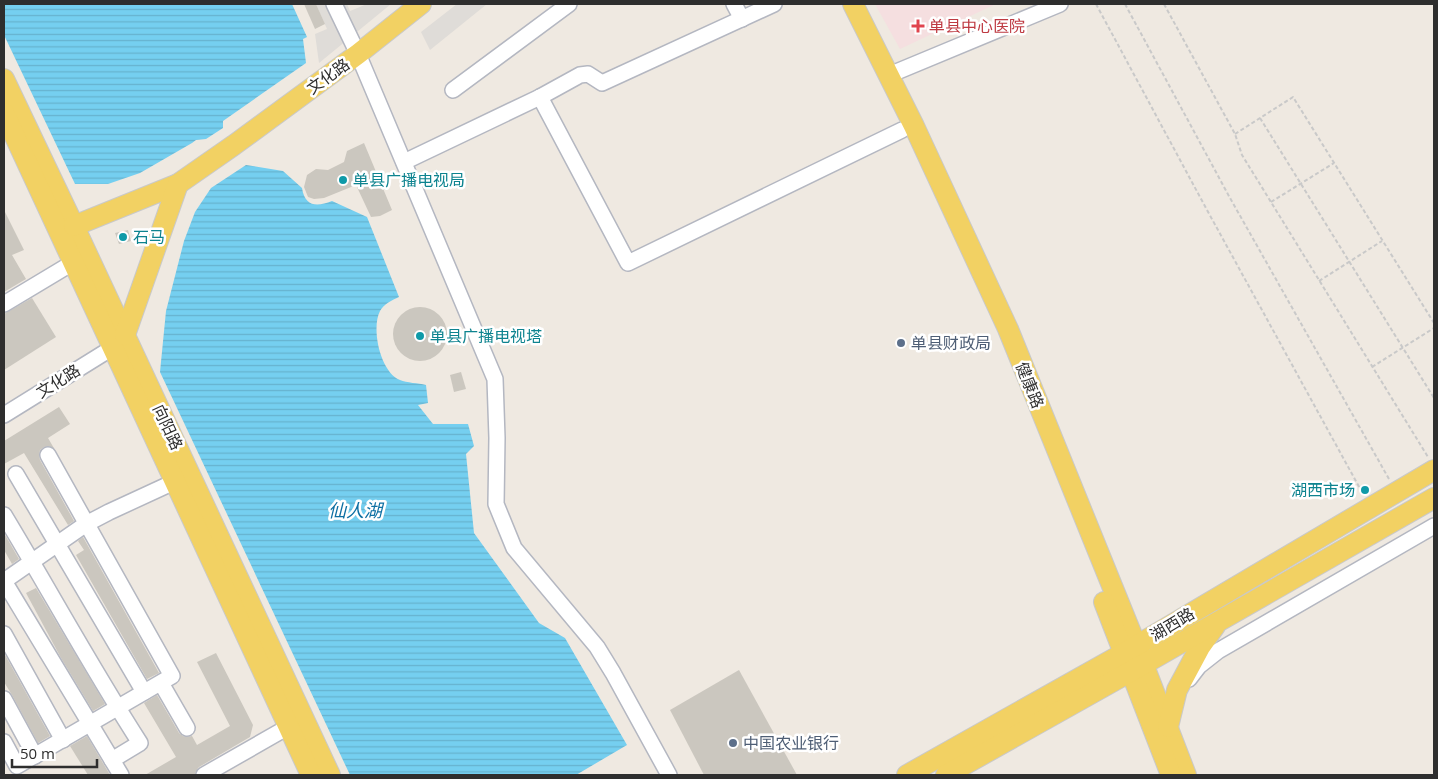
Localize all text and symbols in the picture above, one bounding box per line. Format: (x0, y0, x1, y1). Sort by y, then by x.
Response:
place label: 单县中心医院 (929, 15, 1025, 37)
marker: 单县中心医院 (911, 19, 925, 33)
street label: 文化路 (302, 53, 354, 99)
place label: 单县广播电视局 (353, 169, 465, 191)
marker: 单县广播电视局 (337, 174, 349, 186)
place label: 石马 (133, 226, 165, 248)
marker: 石马 (117, 231, 129, 243)
place label: 单县广播电视塔 (430, 325, 542, 347)
marker: 单县广播电视塔 (414, 330, 426, 342)
place label: 单县财政局 (911, 332, 991, 354)
marker: 单县财政局 (895, 337, 907, 349)
street label: 文化路 (32, 359, 84, 403)
street label: 健康路 (1011, 359, 1049, 411)
street label: 向阳路 (148, 401, 188, 453)
place label: 湖西市场 (1291, 479, 1355, 501)
marker: 湖西市场 (1359, 484, 1371, 496)
water label: 仙人湖 (328, 498, 385, 522)
street label: 湖西路 (1146, 602, 1198, 646)
place label: 中国农业银行 (743, 732, 839, 754)
scale bar (12, 736, 98, 768)
marker: 中国农业银行 (727, 737, 739, 749)
text: 50 m (20, 743, 55, 763)

